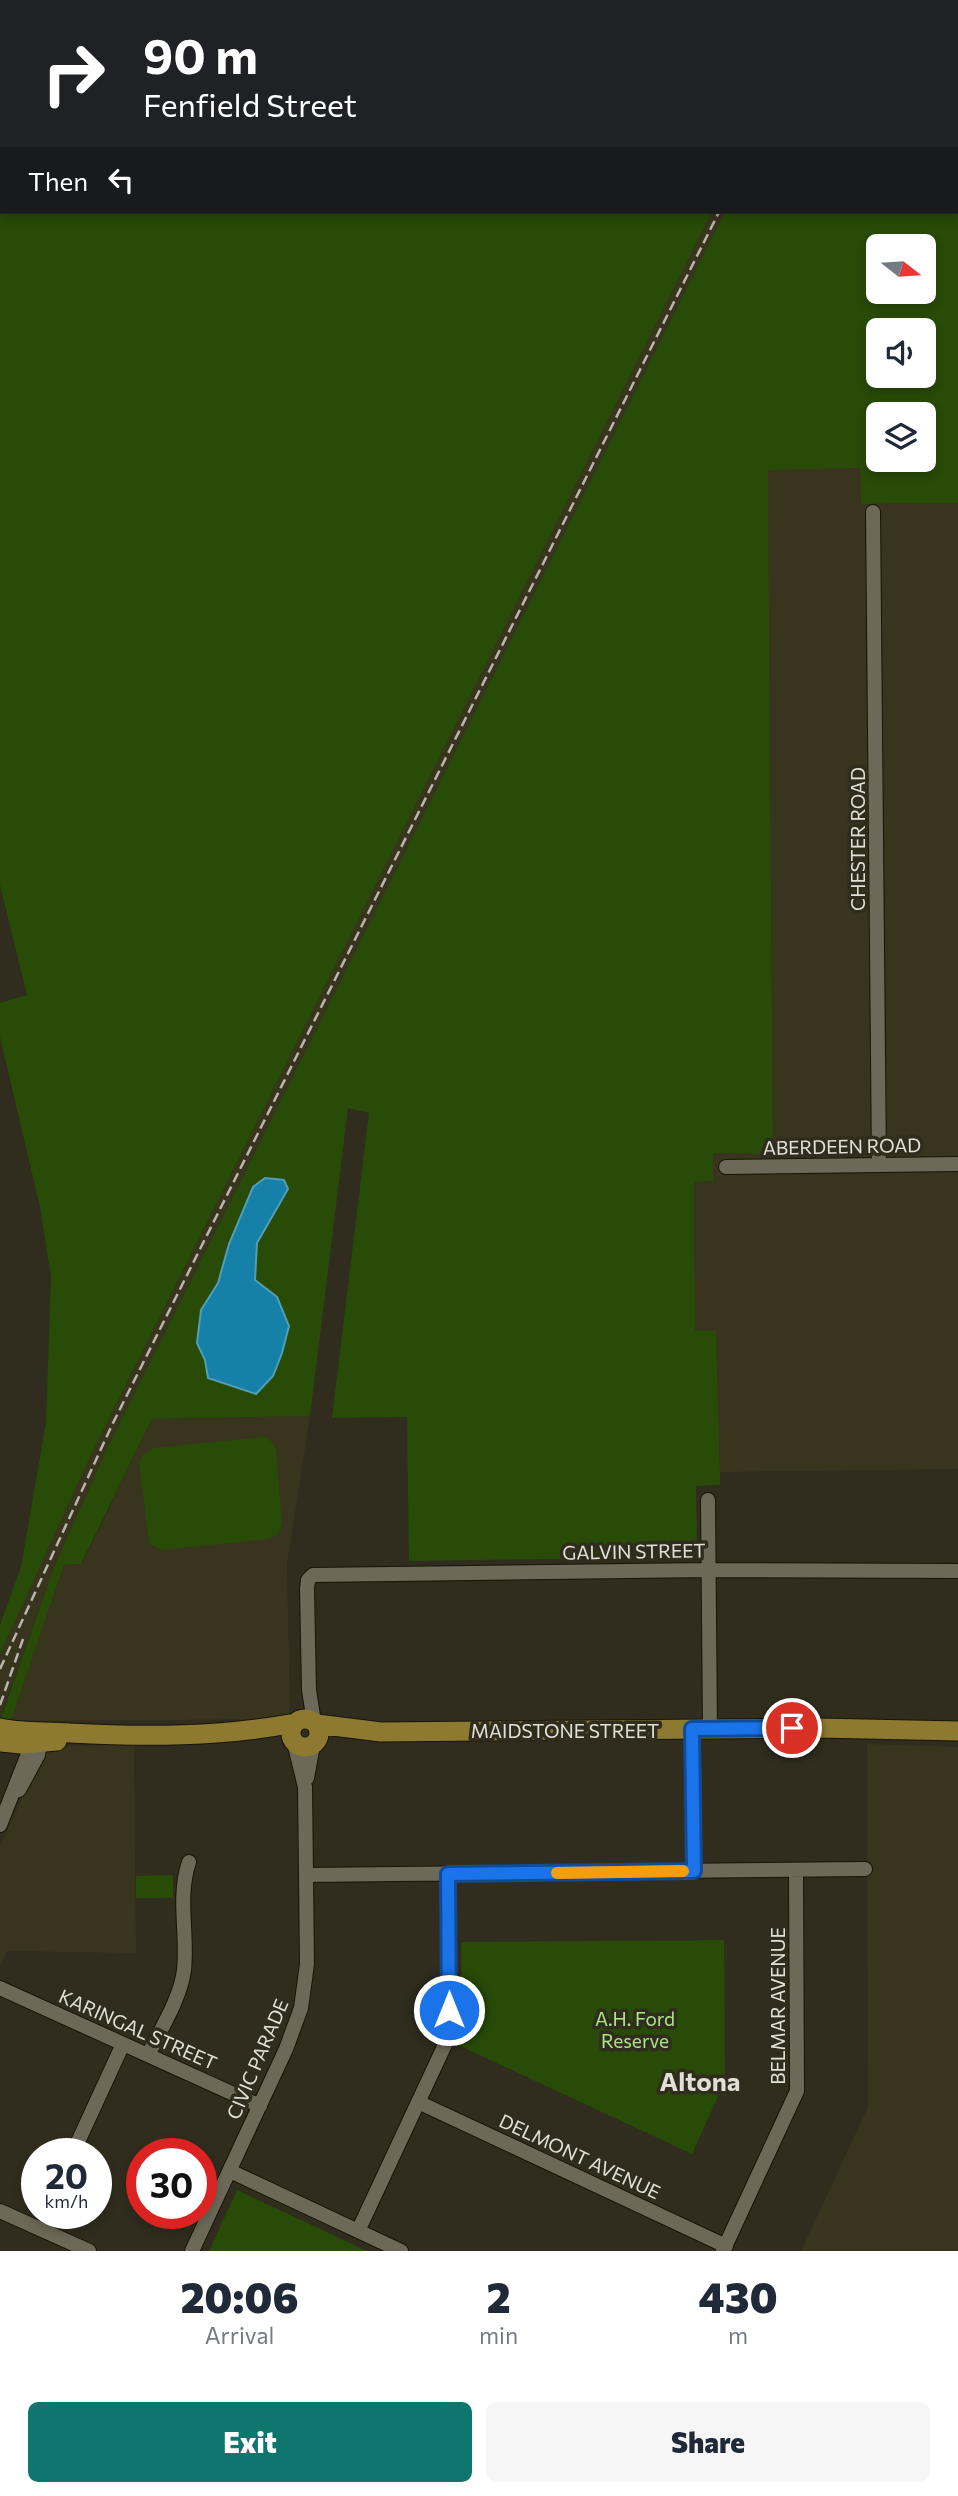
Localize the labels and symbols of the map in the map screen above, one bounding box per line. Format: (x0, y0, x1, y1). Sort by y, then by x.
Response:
north arrow (866, 234, 936, 304)
street label: CHESTER ROAD (846, 767, 869, 911)
street label: ABERDEEN ROAD (763, 1133, 921, 1159)
street label: GALVIN STREET (562, 1538, 706, 1564)
pin (762, 1698, 822, 1758)
street label: MAIDSTONE STREET (471, 1719, 659, 1742)
street label: BELMAR AVENUE (766, 1927, 789, 2085)
position arrow (412, 1973, 486, 2047)
street label: KARINGAL STREET (56, 1984, 220, 2074)
street label: CIVIC PARADE (221, 1995, 293, 2123)
park label: A.H. Ford Reserve (595, 2007, 675, 2052)
district label: Altona (660, 2065, 740, 2096)
street label: DELMONT AVENUE (496, 2109, 664, 2203)
speed limit sign: 30 (126, 2138, 217, 2229)

